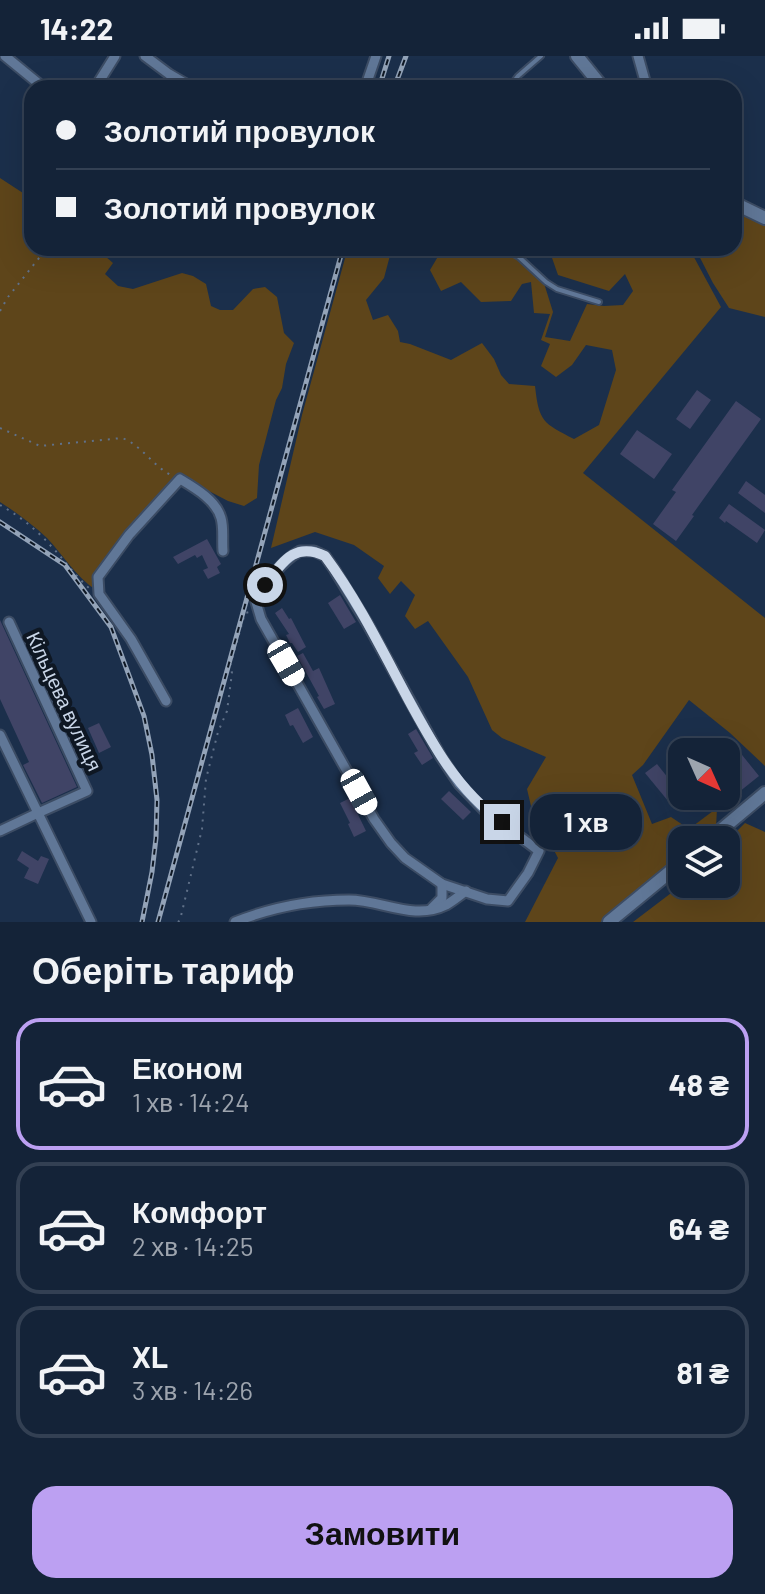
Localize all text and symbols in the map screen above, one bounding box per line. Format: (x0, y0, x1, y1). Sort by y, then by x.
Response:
text: 14:22 (40, 10, 113, 46)
text: Золотий провулок (104, 112, 375, 148)
text: Золотий провулок (104, 189, 375, 225)
route start (247, 567, 283, 603)
street label: Кільцева вулиця (22, 628, 108, 774)
car (264, 636, 308, 690)
north arrow (668, 738, 740, 810)
map controls (668, 738, 740, 898)
car (337, 765, 381, 819)
callout: 1 хв (530, 794, 642, 850)
route end (484, 804, 520, 840)
text: 1 хв (564, 806, 608, 837)
button: layers (668, 826, 740, 898)
text: Оберіть тариф (32, 948, 295, 991)
icon: car (36, 1048, 108, 1120)
text: Економ (132, 1049, 243, 1085)
text: 48 ₴ (669, 1066, 729, 1102)
text: 1 хв · 14:24 (132, 1086, 249, 1117)
icon: car (36, 1192, 108, 1264)
text: Комфорт (132, 1193, 267, 1229)
text: 64 ₴ (669, 1210, 729, 1246)
text: 2 хв · 14:25 (132, 1230, 253, 1261)
icon: car (36, 1336, 108, 1408)
text: XL (132, 1338, 168, 1374)
text: 81 ₴ (676, 1354, 729, 1390)
text: 3 хв · 14:26 (132, 1374, 253, 1405)
button: Замовити (32, 1486, 733, 1578)

